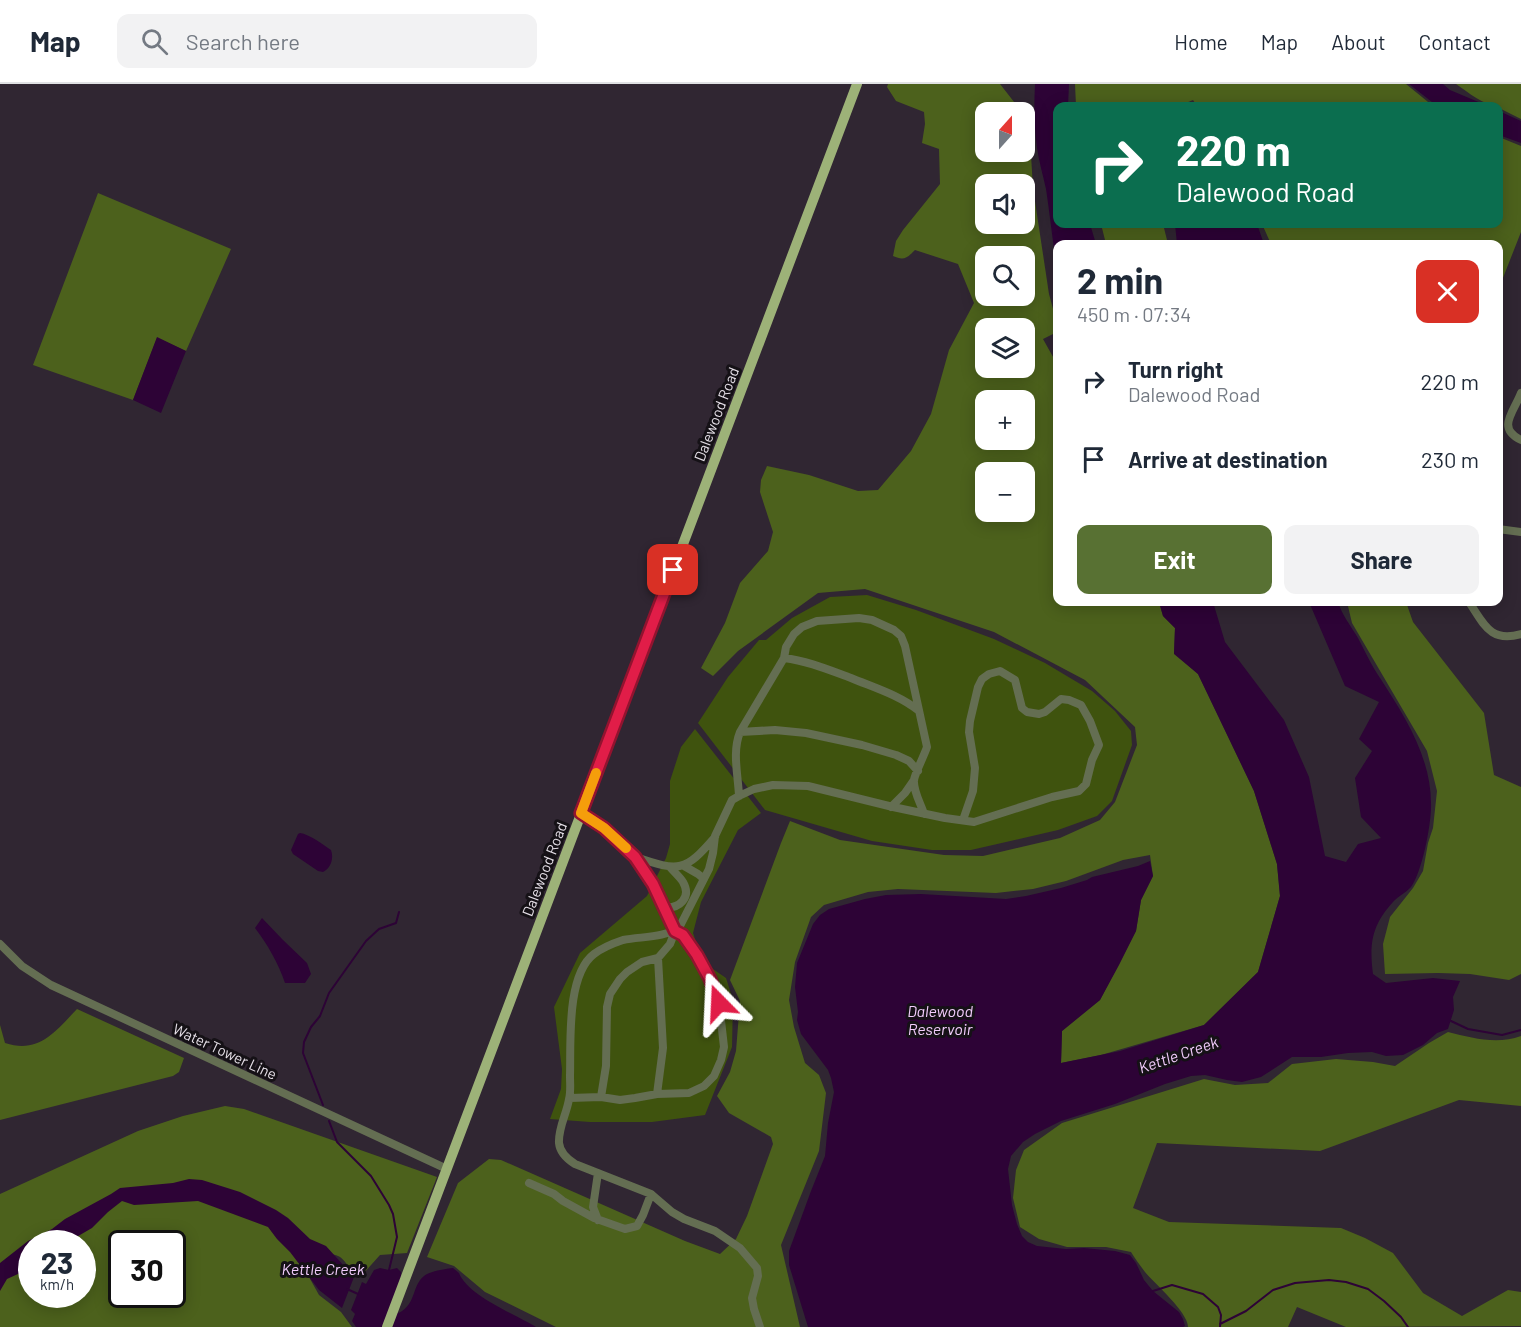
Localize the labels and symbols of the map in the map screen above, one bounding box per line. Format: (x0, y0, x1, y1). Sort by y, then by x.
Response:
north arrow (975, 102, 1035, 162)
street label: Dalewood Road (690, 364, 742, 464)
pin (647, 544, 698, 595)
street label: Dalewood Road (518, 819, 570, 919)
position arrow (687, 971, 751, 1035)
water label: Dalewood Reservoir (907, 1001, 974, 1038)
street label: Water Tower Line (170, 1019, 280, 1083)
water label: Kettle Creek (1136, 1031, 1221, 1076)
speed limit sign: 30 (108, 1230, 186, 1308)
water label: Kettle Creek (282, 1259, 365, 1278)

